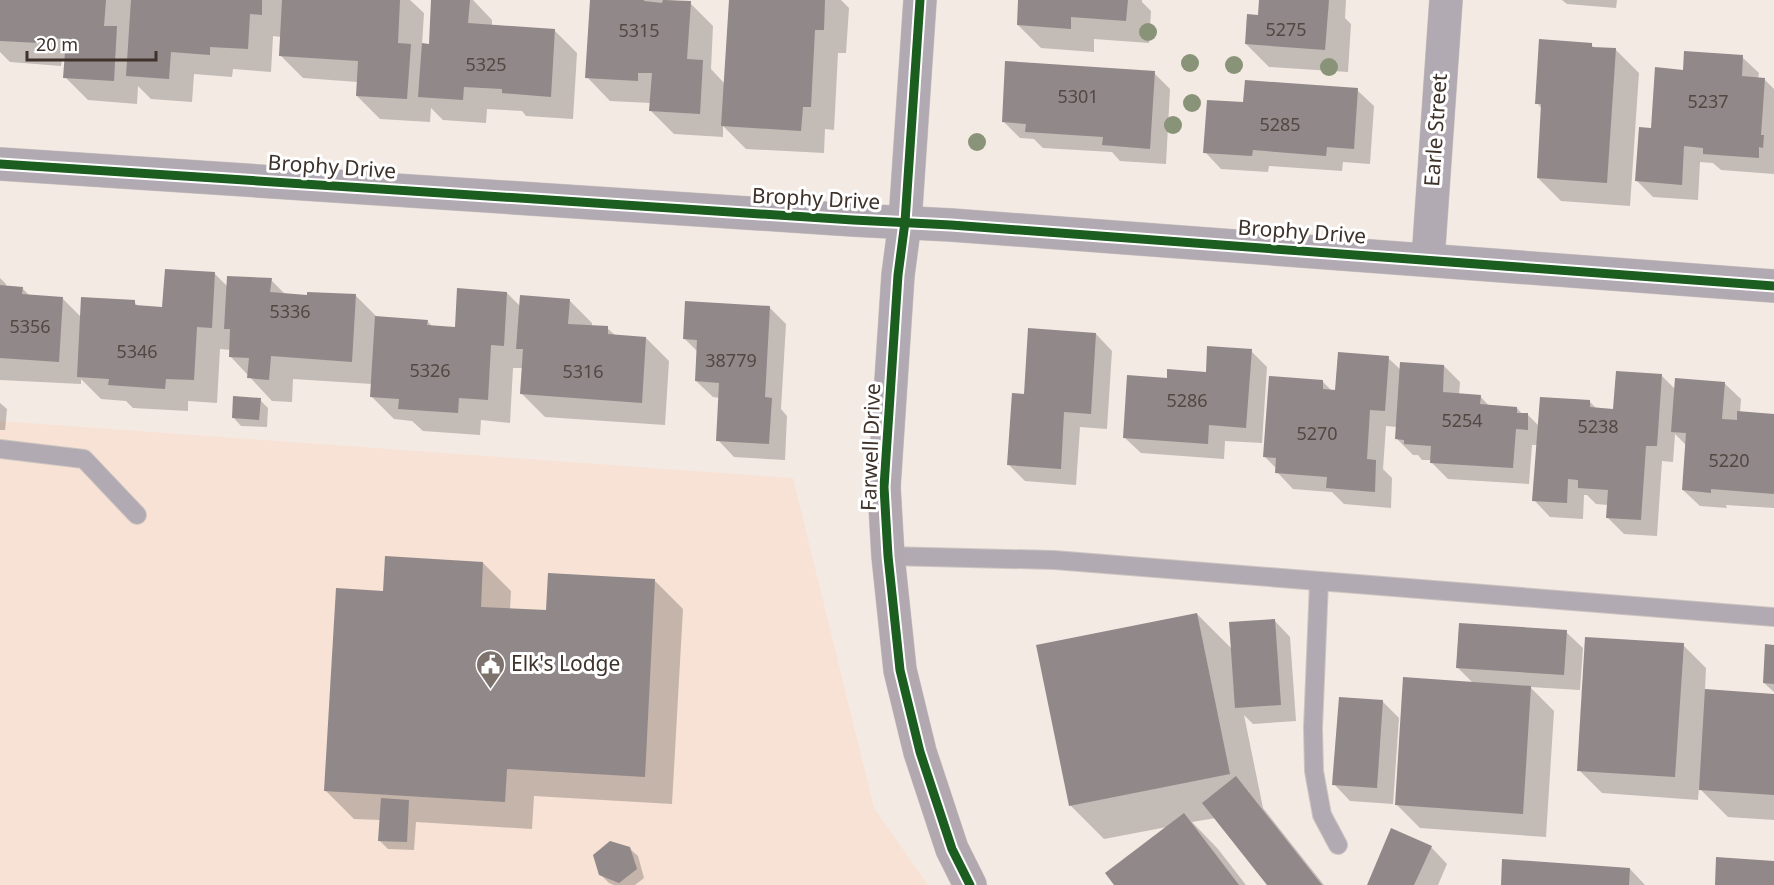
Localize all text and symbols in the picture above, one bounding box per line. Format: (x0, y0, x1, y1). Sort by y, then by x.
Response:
house number: 5275 (1265, 17, 1307, 41)
house number: 5315 (618, 18, 660, 42)
scale bar (27, 24, 156, 62)
text: 20 m (36, 32, 78, 56)
house number: 5325 (465, 52, 507, 76)
street label: Earle Street (1417, 72, 1453, 188)
house number: 5301 (1057, 84, 1099, 108)
house number: 5237 (1687, 89, 1729, 113)
house number: 5285 (1259, 112, 1301, 136)
street label: Brophy Drive (267, 148, 397, 184)
street label: Brophy Drive (751, 181, 881, 215)
street label: Brophy Drive (1237, 213, 1367, 249)
house number: 5336 (269, 299, 311, 323)
house number: 5356 (9, 314, 51, 338)
house number: 5346 (116, 339, 158, 363)
house number: 38779 (705, 348, 757, 372)
house number: 5326 (409, 358, 451, 382)
house number: 5316 (562, 359, 604, 383)
street label: Farwell Drive (854, 383, 886, 511)
house number: 5286 (1166, 388, 1208, 412)
house number: 5254 (1441, 408, 1483, 432)
house number: 5238 (1577, 414, 1619, 438)
house number: 5270 (1296, 421, 1338, 445)
house number: 5220 (1708, 448, 1750, 472)
public building icon: Elk's Lodge (474, 648, 506, 690)
place label: Elk's Lodge (511, 649, 620, 677)

